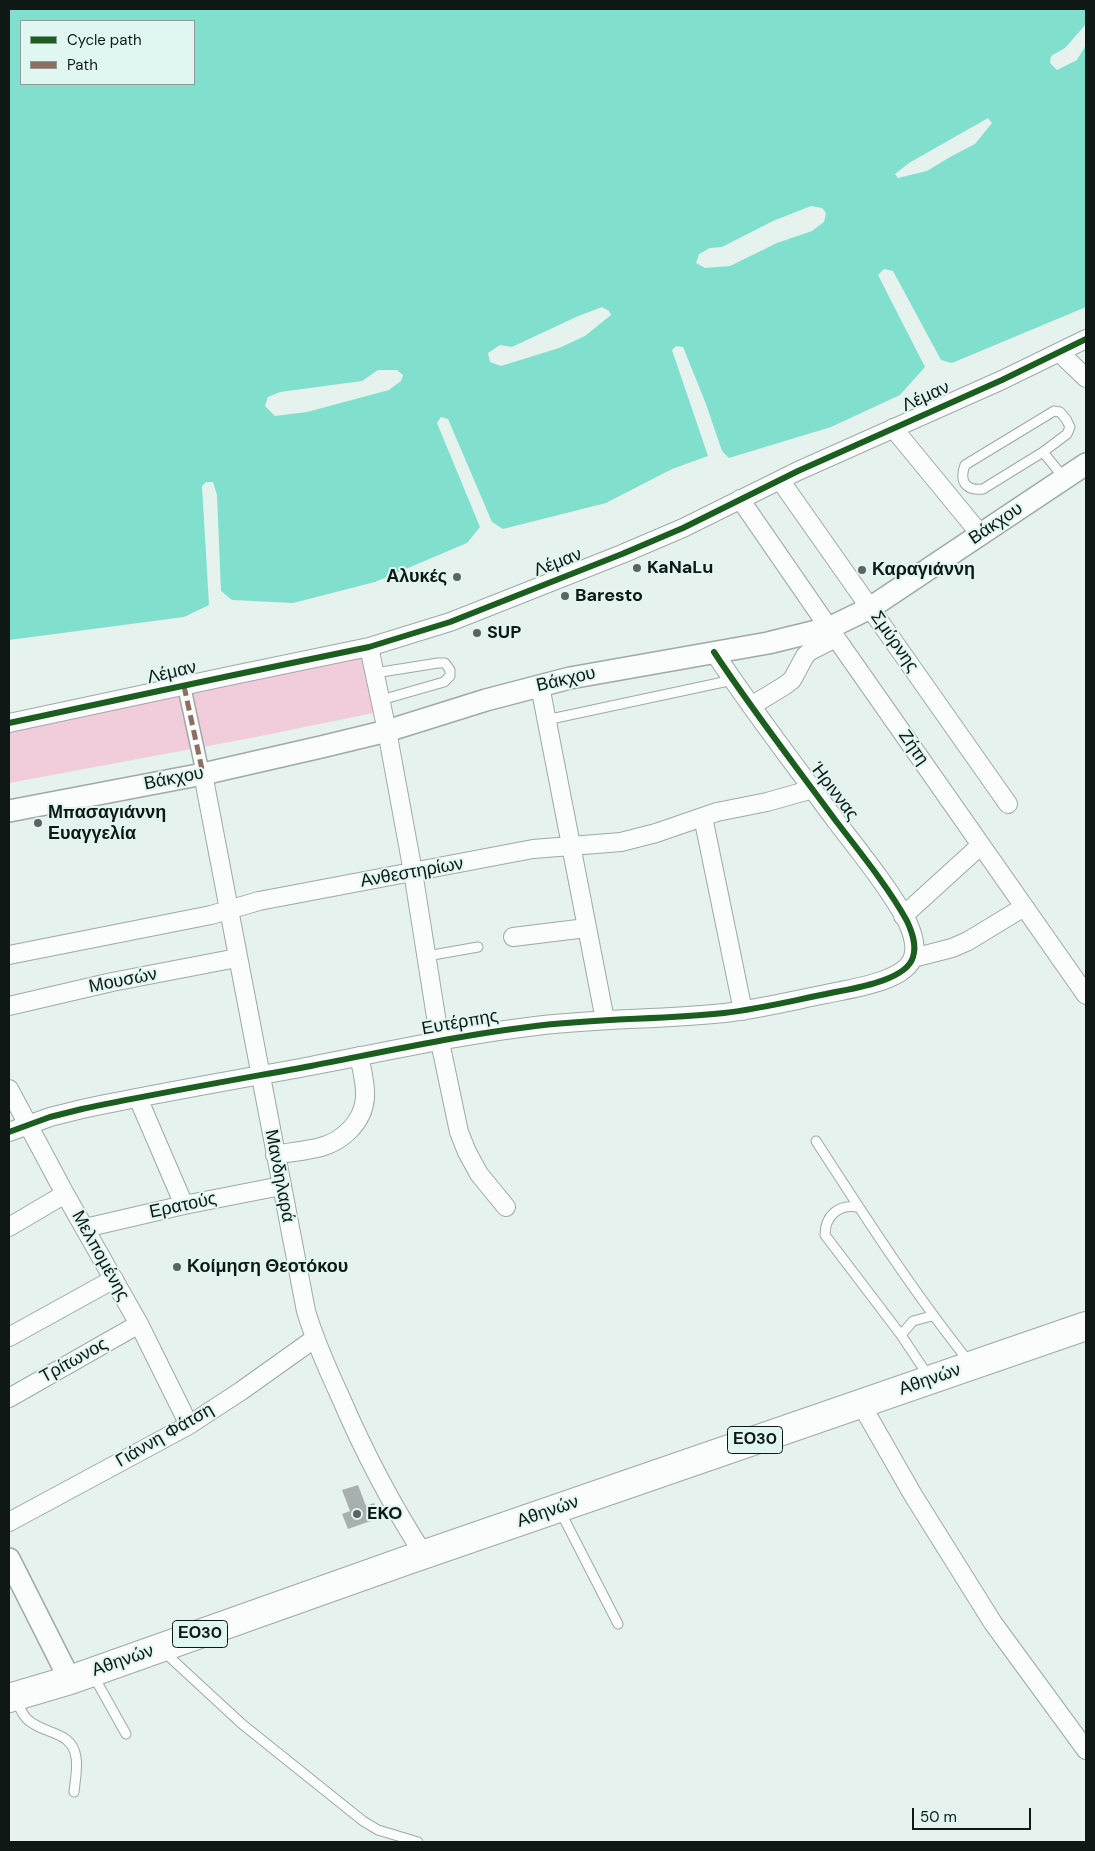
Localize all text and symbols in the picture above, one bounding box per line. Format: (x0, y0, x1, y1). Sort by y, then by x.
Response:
legend (20, 20, 195, 85)
text: Cycle path (67, 30, 142, 50)
text: Path (67, 55, 98, 75)
street label: Λέμαν (899, 377, 953, 417)
street label: Βάκχου (965, 498, 1027, 550)
street label: Λέμαν (531, 544, 585, 582)
place label: KaNaLu (647, 557, 713, 579)
place label: Καραγιάννη (872, 559, 975, 581)
marker: KaNaLu (631, 562, 643, 574)
marker: Καραγιάννη (856, 564, 868, 576)
place label: Αλυκές (386, 566, 447, 588)
marker: Αλυκές (451, 571, 463, 583)
place label: Baresto (575, 585, 643, 607)
marker: Baresto (559, 590, 571, 602)
street label: Σμύρνης (865, 607, 923, 677)
place label: SUP (487, 622, 521, 644)
marker: SUP (471, 627, 483, 639)
street label: Λέμαν (145, 657, 199, 689)
street label: Βάκχου (534, 663, 598, 697)
street label: Ζήτη (893, 726, 933, 770)
street label: Ήριννας (805, 759, 863, 825)
street label: Βάκχου (142, 763, 206, 795)
place label: Μπασαγιάννη Ευαγγελία (48, 802, 166, 844)
marker: Μπασαγιάννη Ευαγγελία (32, 817, 44, 829)
street label: Ανθεστηρίων (359, 853, 465, 893)
street label: Μουσών (87, 964, 159, 998)
street label: Ευτέρπης (420, 1006, 500, 1040)
street label: Μανδηλαρά (259, 1128, 299, 1224)
street label: Ερατούς (147, 1188, 219, 1224)
street label: Μελπομένης (66, 1207, 134, 1305)
place label: Κοίμηση Θεοτόκου (187, 1256, 348, 1278)
marker: Κοίμηση Θεοτόκου (171, 1261, 183, 1273)
street label: Τρίτωνος (36, 1334, 112, 1388)
street label: Αθηνών (896, 1359, 964, 1401)
street label: Γιάννη Φάτση (112, 1399, 218, 1473)
road number: ΕΟ30 (728, 1426, 782, 1454)
street label: Αθηνών (514, 1491, 582, 1533)
place label: EKO (367, 1503, 402, 1525)
marker: EKO (351, 1508, 363, 1520)
road number: ΕΟ30 (172, 1620, 228, 1648)
street label: Αθηνών (89, 1640, 157, 1682)
scale bar (915, 1798, 1034, 1830)
text: 50 m (920, 1807, 957, 1827)

